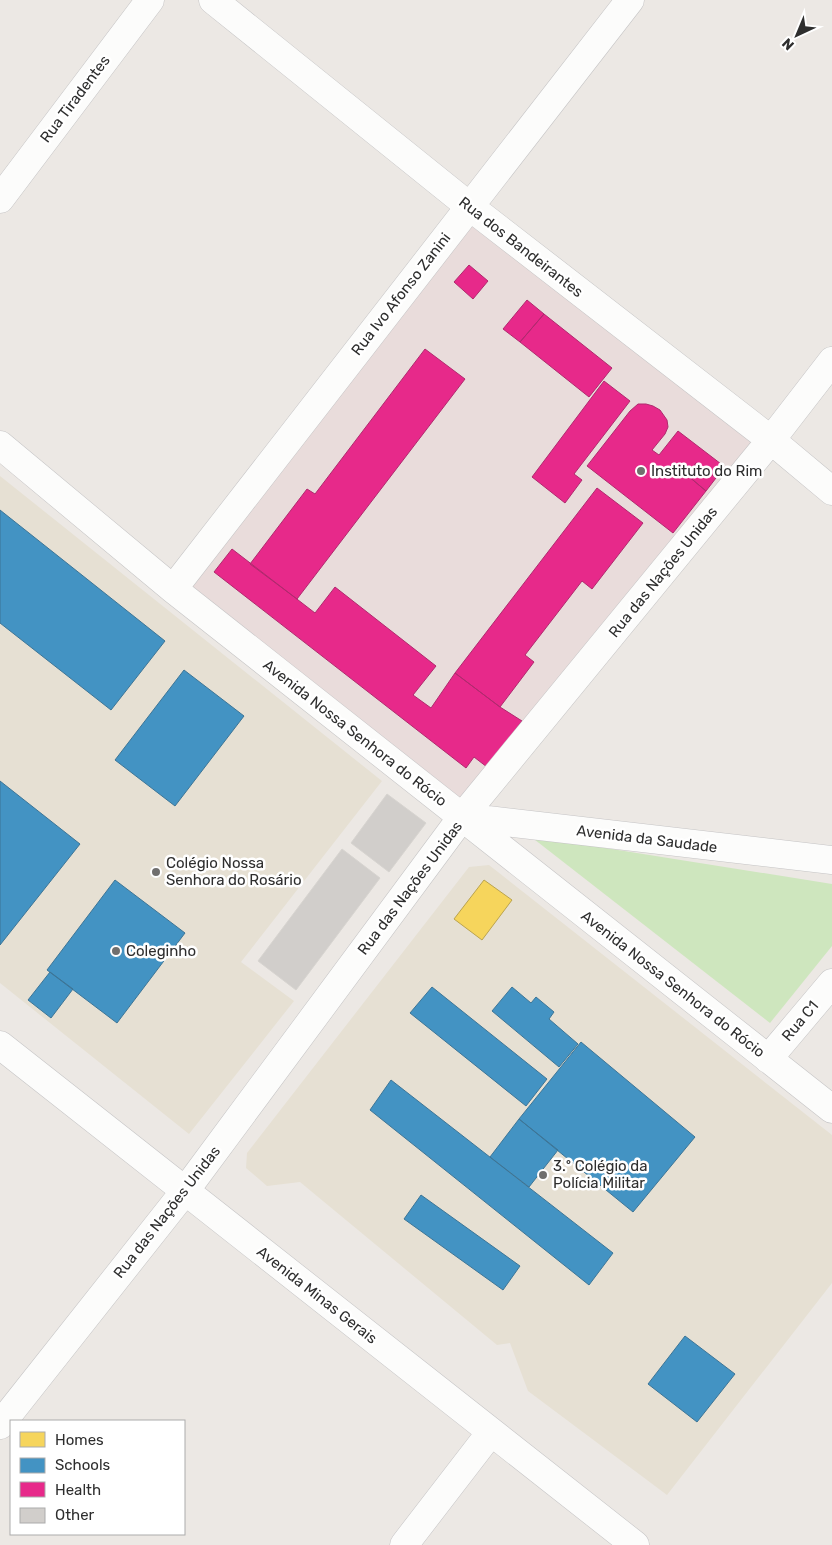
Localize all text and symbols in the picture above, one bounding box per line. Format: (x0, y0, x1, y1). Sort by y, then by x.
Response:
north arrow (772, 10, 822, 60)
text: N (779, 34, 798, 54)
street label: Rua Tiradentes (36, 51, 114, 146)
street label: Rua dos Bandeirantes (455, 193, 587, 301)
street label: Rua Ivo Afonso Zanini (348, 229, 454, 359)
place label: Instituto do Rim (651, 462, 762, 480)
marker: Instituto do Rim (635, 465, 647, 477)
street label: Rua das Nações Unidas (605, 503, 721, 641)
street label: Avenida Nossa Senhora do Rócio (260, 656, 450, 810)
street label: Rua das Nações Unidas (354, 817, 466, 958)
street label: Avenida da Saudade (576, 821, 718, 857)
place label: Colégio Nossa Senhora do Rosário (166, 854, 302, 889)
marker: Colégio Nossa Senhora do Rosário (150, 866, 162, 878)
street label: Avenida Nossa Senhora do Rócio (578, 907, 768, 1061)
place label: Coleginho (126, 942, 196, 960)
marker: Coleginho (110, 945, 122, 957)
street label: Rua C1 (778, 997, 822, 1045)
street label: Rua das Nações Unidas (110, 1142, 224, 1282)
place label: 3.º Colégio da Polícia Militar (553, 1157, 648, 1192)
marker: 3.º Colégio da Polícia Militar (537, 1169, 549, 1181)
street label: Avenida Minas Gerais (253, 1242, 381, 1348)
legend (10, 1420, 185, 1535)
text: Homes (55, 1431, 104, 1449)
text: Schools (55, 1456, 111, 1474)
text: Health (55, 1481, 101, 1499)
text: Other (55, 1506, 95, 1524)

